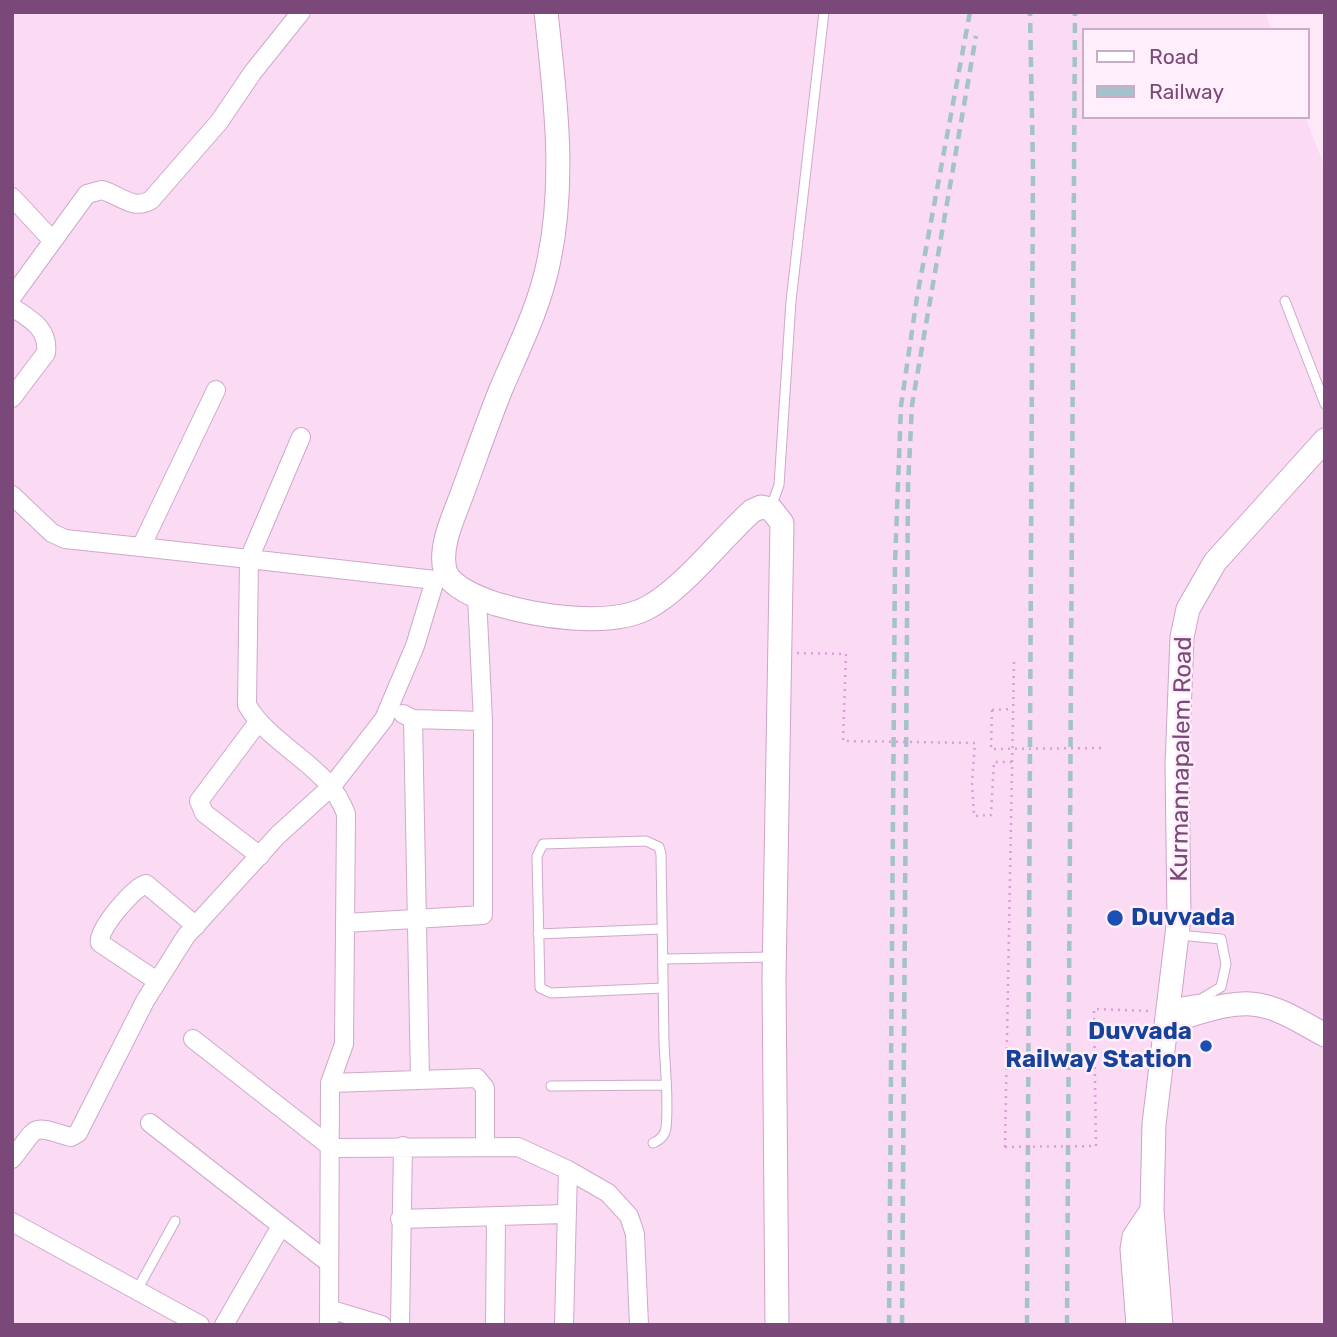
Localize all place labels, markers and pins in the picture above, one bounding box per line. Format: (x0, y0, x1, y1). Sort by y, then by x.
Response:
place label: Duvvada (1131, 904, 1235, 932)
marker: Duvvada (1105, 908, 1125, 928)
place label: Duvvada Railway Station (1005, 1018, 1192, 1074)
marker: Duvvada Railway Station (1198, 1038, 1214, 1054)

